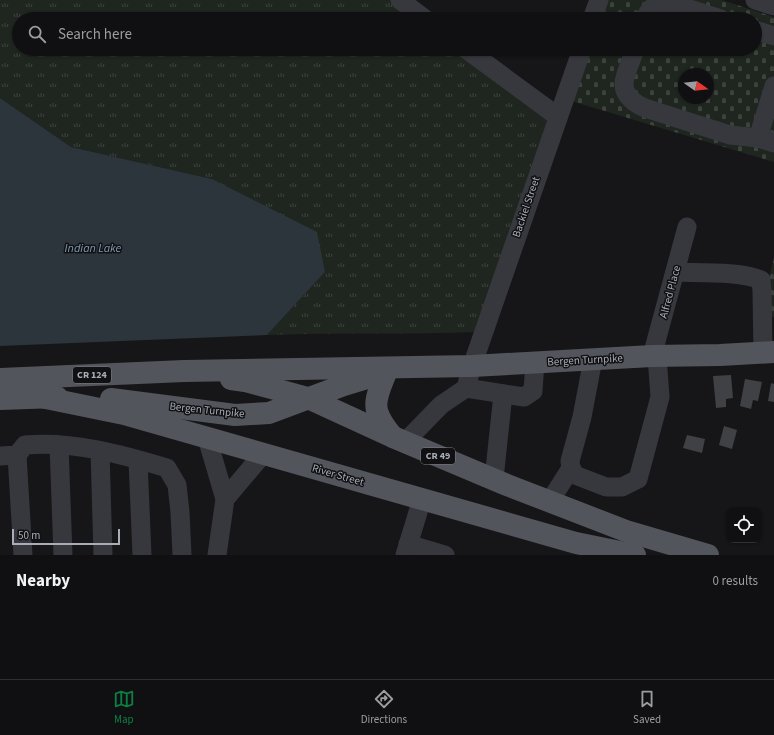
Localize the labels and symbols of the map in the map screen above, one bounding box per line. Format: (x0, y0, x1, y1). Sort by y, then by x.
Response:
north arrow (678, 68, 714, 104)
street label: Backiel Street (509, 174, 543, 239)
water label: Indian Lake (65, 240, 122, 257)
street label: Alfred Place (656, 263, 684, 320)
street label: Bergen Turnpike (547, 351, 624, 369)
road number: CR 124 (73, 367, 111, 383)
street label: Bergen Turnpike (169, 399, 246, 421)
road number: CR 49 (421, 448, 455, 464)
street label: River Street (310, 460, 366, 490)
scale bar (12, 527, 120, 546)

